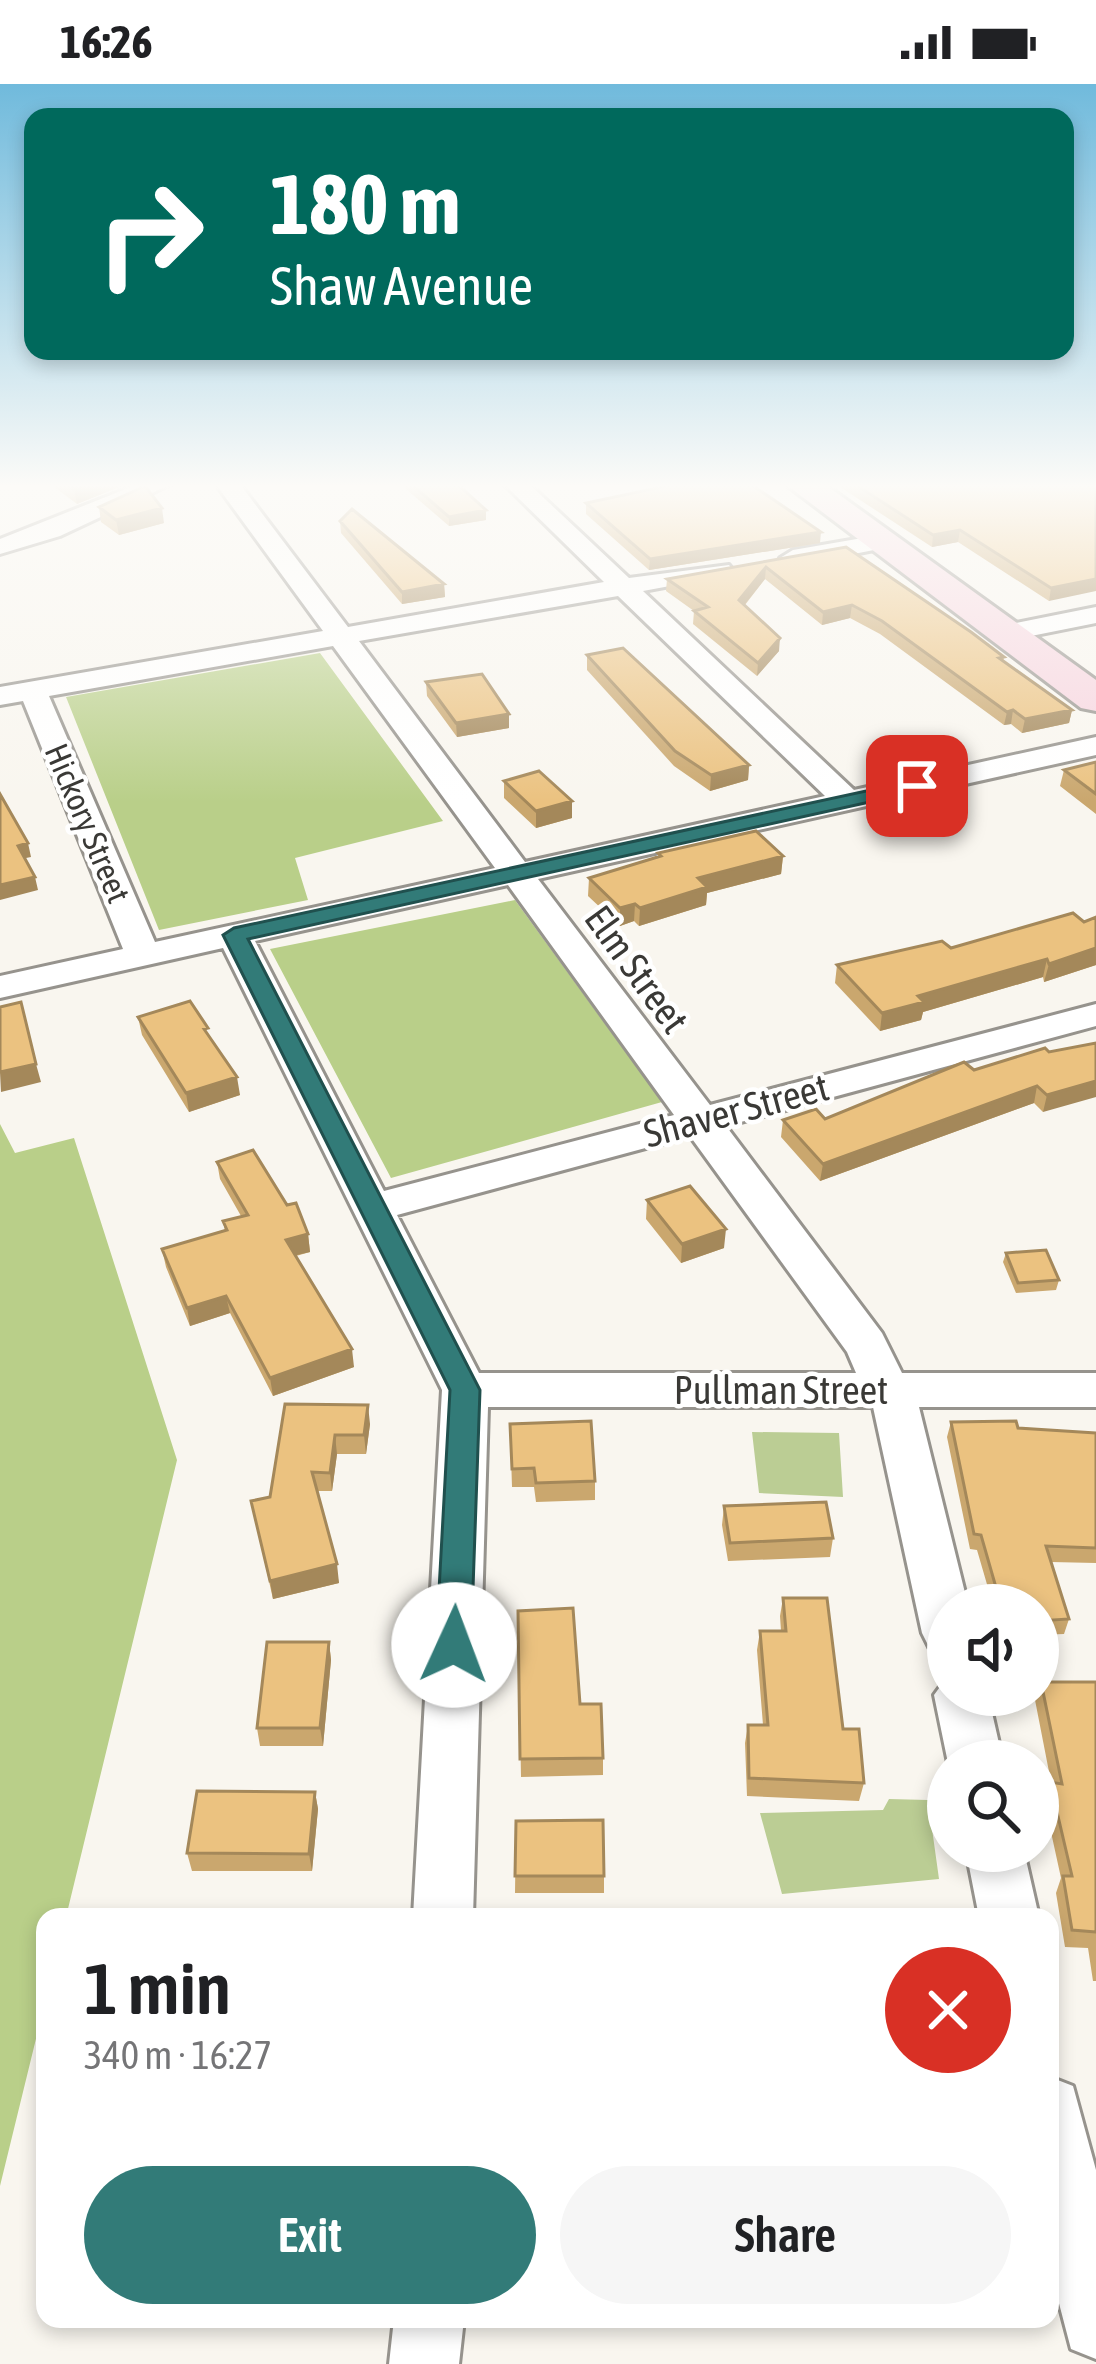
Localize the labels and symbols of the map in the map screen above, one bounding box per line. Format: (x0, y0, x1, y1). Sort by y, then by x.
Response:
pin (866, 735, 968, 837)
street label: Hickory Street (38, 738, 138, 908)
street label: Elm Street (576, 897, 698, 1041)
street label: Shaver Street (639, 1064, 833, 1156)
street label: Pullman Street (674, 1368, 888, 1412)
position arrow (391, 1582, 517, 1708)

